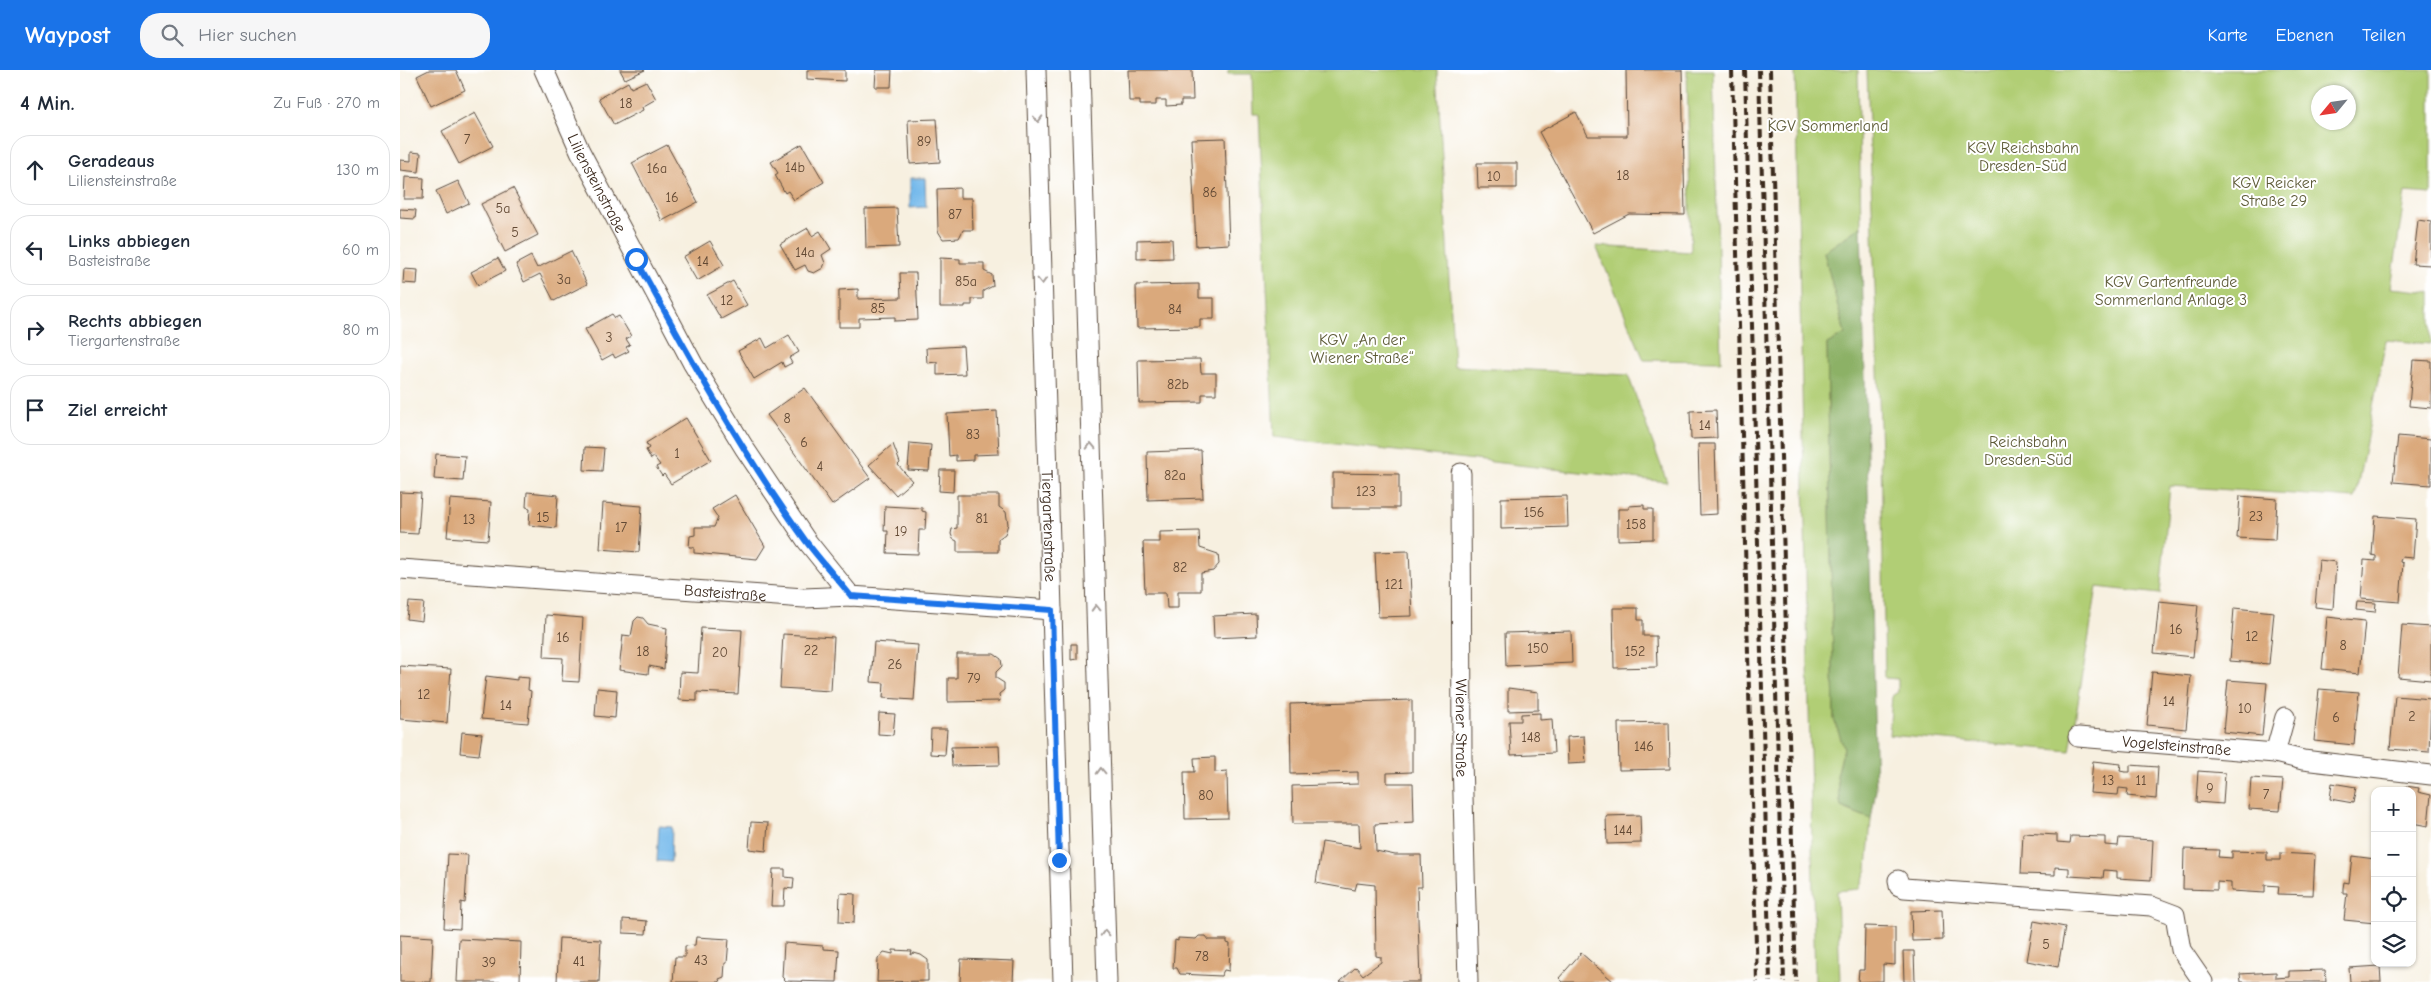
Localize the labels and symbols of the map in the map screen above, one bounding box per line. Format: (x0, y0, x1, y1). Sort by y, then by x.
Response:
north arrow (2311, 85, 2356, 130)
house number: 18 (620, 95, 632, 112)
one-way arrow (1032, 115, 1043, 123)
park label: KGV Sommerland (1768, 117, 1888, 135)
house number: 7 (464, 131, 471, 148)
street label: Liliensteinstraße (563, 131, 630, 236)
house number: 89 (917, 133, 931, 150)
park label: KGV Reichsbahn Dresden-Süd (1967, 139, 2079, 175)
house number: 14b (785, 159, 805, 176)
house number: 16a (647, 160, 667, 177)
house number: 18 (1617, 167, 1629, 184)
house number: 10 (1487, 168, 1501, 185)
park label: KGV Reicker Straße 29 (2232, 174, 2317, 210)
house number: 86 (1203, 184, 1217, 201)
house number: 16 (665, 189, 679, 206)
house number: 5a (496, 200, 510, 217)
house number: 87 (948, 206, 962, 223)
house number: 5 (511, 224, 519, 241)
house number: 14a (795, 244, 815, 261)
route start (625, 248, 648, 271)
house number: 14 (697, 253, 709, 270)
house number: 3a (557, 271, 571, 288)
house number: 85a (955, 273, 977, 290)
park label: KGV Gartenfreunde Sommerland Anlage 3 (2095, 273, 2247, 309)
one-way arrow (1037, 277, 1048, 285)
house number: 12 (721, 292, 733, 309)
house number: 85 (871, 300, 885, 317)
house number: 84 (1168, 301, 1182, 318)
house number: 3 (605, 329, 613, 346)
park label: KGV „An der Wiener Straße“ (1310, 331, 1414, 367)
house number: 82b (1167, 376, 1189, 393)
house number: 8 (783, 410, 791, 427)
house number: 14 (1699, 417, 1711, 434)
house number: 83 (966, 426, 980, 443)
park label: Reichsbahn Dresden-Süd (1984, 433, 2072, 469)
house number: 6 (800, 434, 808, 451)
one-way arrow (1086, 442, 1096, 450)
house number: 1 (674, 445, 680, 462)
house number: 4 (817, 458, 824, 475)
house number: 82a (1164, 467, 1186, 484)
street label: Tiergartenstraße (1038, 470, 1059, 582)
house number: 123 (1356, 483, 1376, 500)
house number: 156 (1524, 504, 1544, 521)
house number: 23 (2249, 508, 2263, 525)
house number: 15 (536, 509, 550, 526)
house number: 81 (976, 510, 988, 527)
house number: 13 (463, 511, 475, 528)
house number: 158 (1626, 516, 1646, 533)
house number: 17 (615, 519, 627, 536)
house number: 19 (895, 523, 907, 540)
house number: 82 (1173, 559, 1187, 576)
house number: 121 (1385, 576, 1403, 593)
street label: Basteistraße (683, 581, 767, 605)
one-way arrow (1091, 604, 1101, 612)
house number: 16 (2169, 621, 2183, 638)
house number: 12 (2246, 628, 2258, 645)
house number: 16 (556, 629, 570, 646)
house number: 8 (2339, 637, 2347, 654)
house number: 150 (1527, 640, 1549, 657)
house number: 22 (804, 642, 818, 659)
house number: 18 (637, 643, 649, 660)
house number: 152 (1625, 643, 1645, 660)
house number: 20 (712, 644, 728, 661)
house number: 26 (888, 656, 902, 673)
house number: 79 (967, 670, 981, 687)
street label: Wiener Straße (1452, 679, 1470, 777)
house number: 12 (418, 686, 430, 703)
house number: 14 (2163, 693, 2175, 710)
house number: 14 (500, 697, 512, 714)
house number: 10 (2238, 700, 2252, 717)
house number: 2 (2408, 708, 2416, 725)
house number: 6 (2332, 709, 2340, 726)
house number: 148 (1521, 729, 1541, 746)
street label: Vogelsteinstraße (2121, 733, 2232, 759)
house number: 146 (1634, 738, 1654, 755)
one-way arrow (1095, 767, 1106, 775)
house number: 13 (2102, 772, 2114, 789)
house number: 11 (2135, 772, 2147, 789)
house number: 9 (2206, 780, 2214, 797)
house number: 7 (2263, 786, 2270, 803)
house number: 80 (1198, 787, 1214, 804)
house number: 144 (1613, 822, 1633, 839)
route end (1048, 849, 1071, 872)
one-way arrow (1100, 929, 1111, 937)
house number: 5 (2042, 936, 2050, 953)
house number: 78 (1195, 948, 1209, 965)
house number: 43 (694, 952, 708, 969)
house number: 41 (573, 953, 585, 970)
house number: 39 (482, 954, 496, 971)

